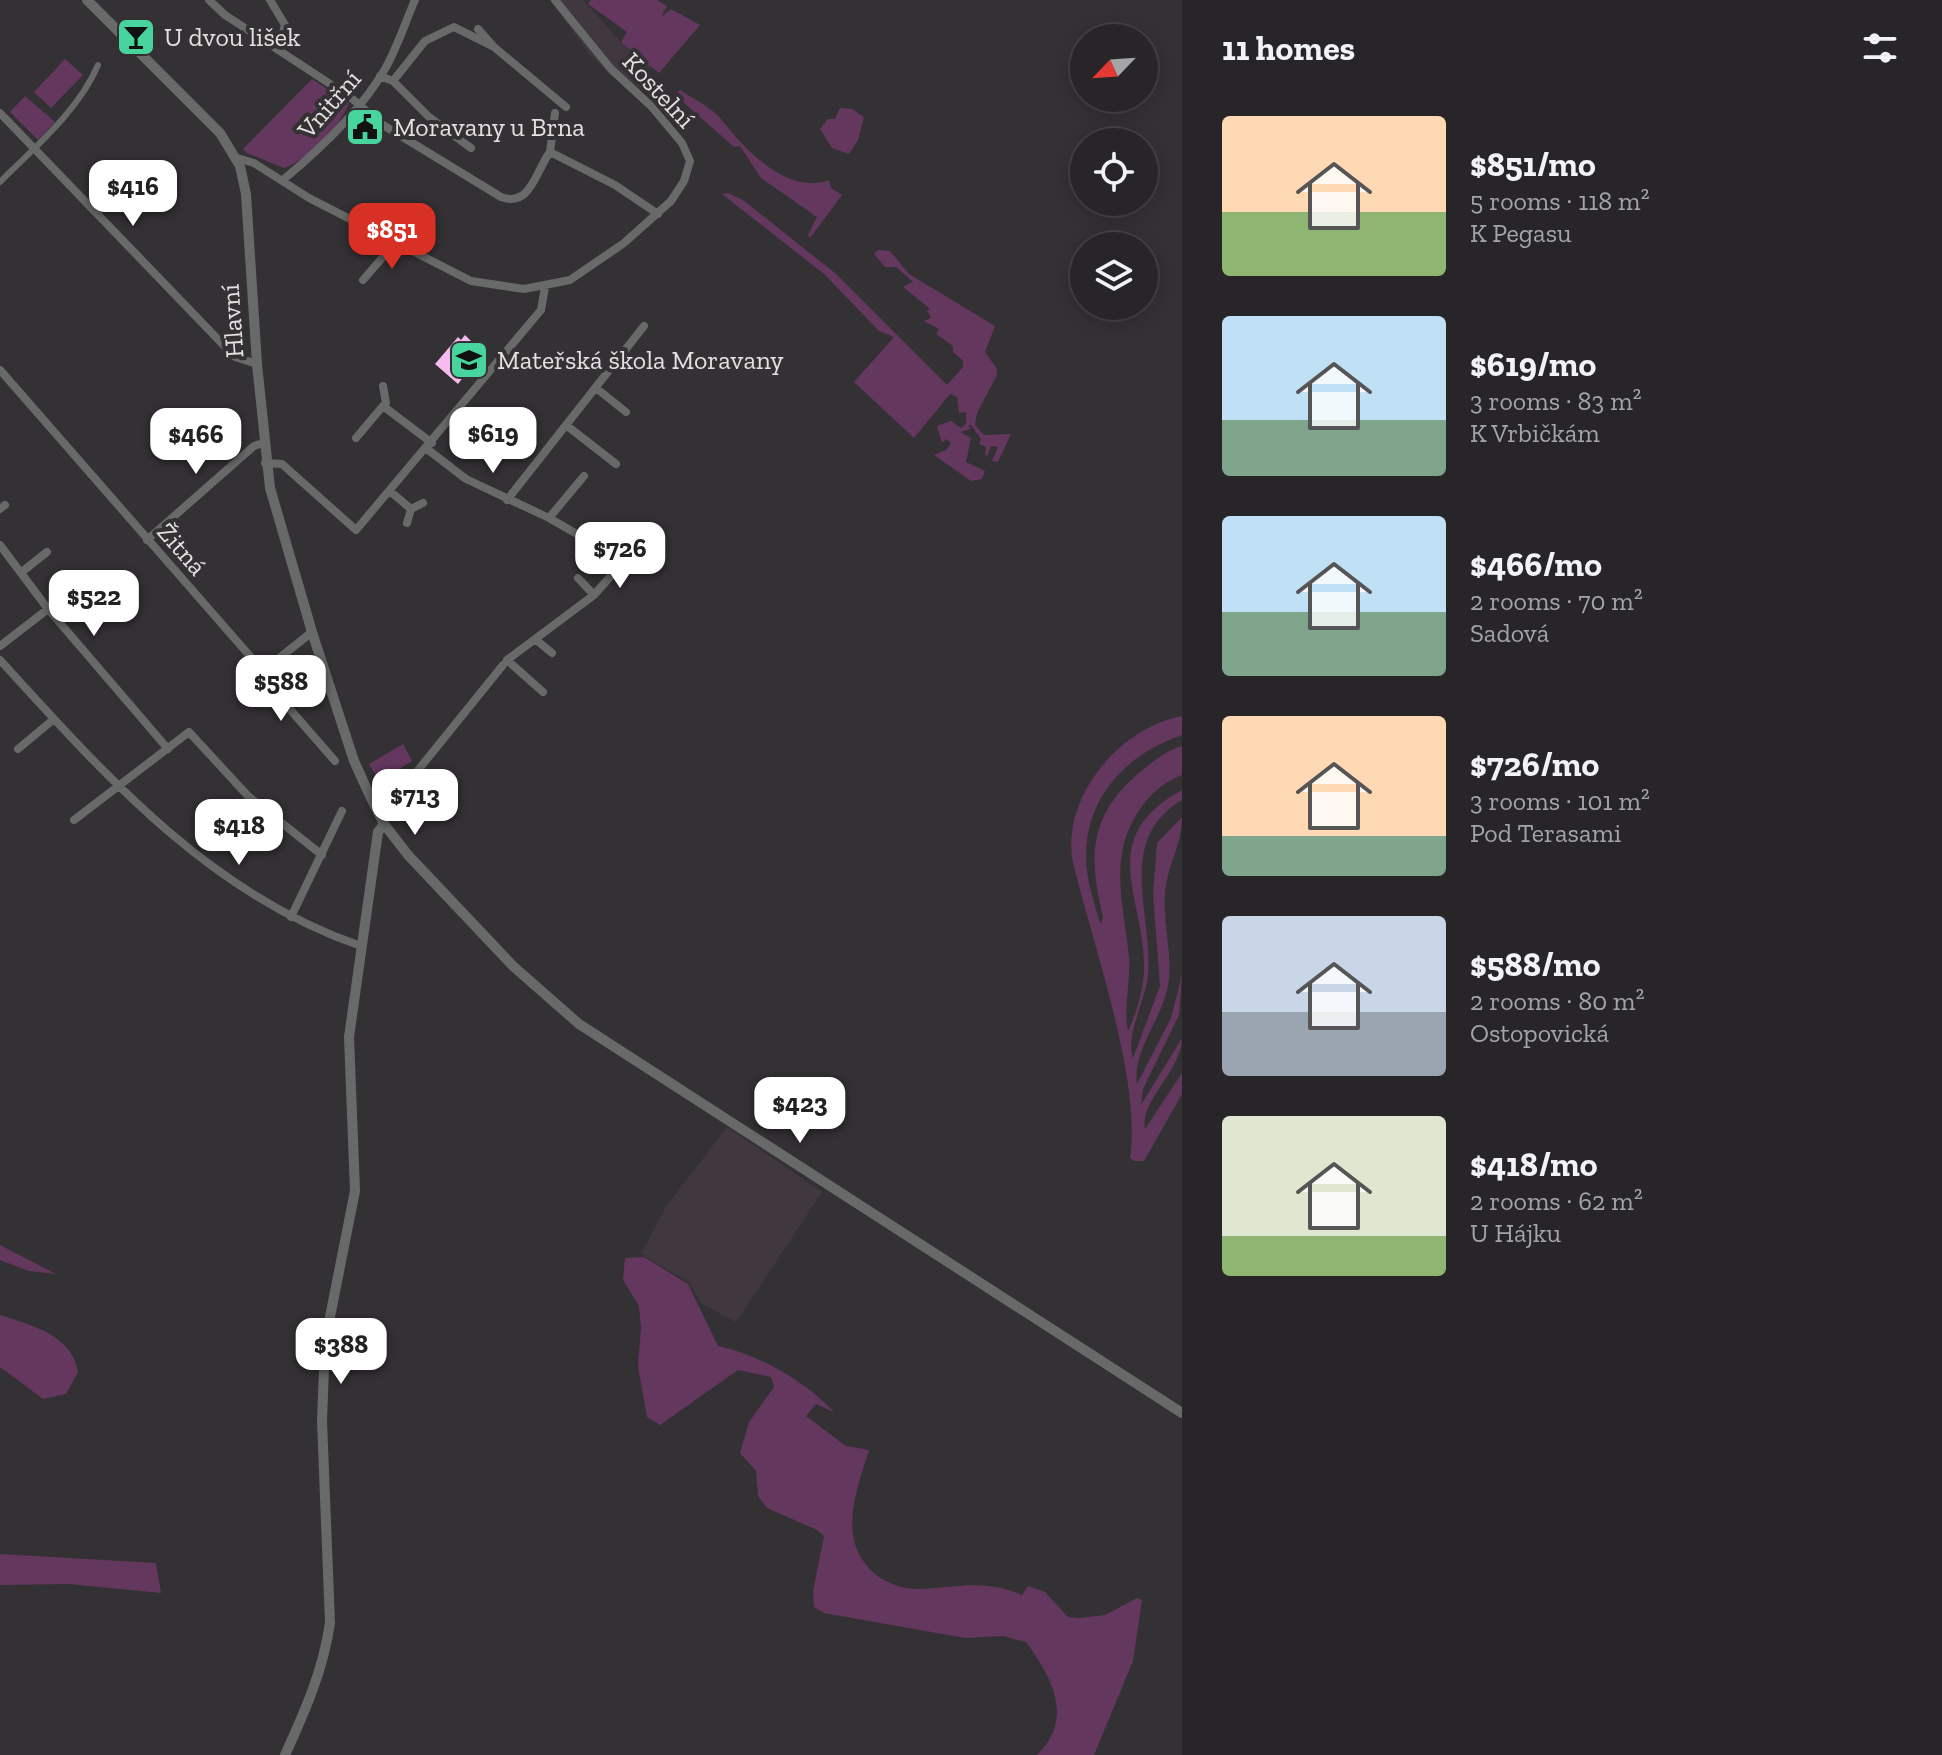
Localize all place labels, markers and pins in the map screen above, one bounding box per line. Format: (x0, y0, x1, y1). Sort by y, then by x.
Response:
bar icon: U dvou lišek (115, 16, 157, 58)
place label: U dvou lišek (164, 21, 301, 53)
public building icon: Moravany u Brna (344, 106, 386, 148)
place label: Moravany u Brna (393, 111, 585, 143)
pin: $416 (86, 160, 180, 228)
pin: $851 (345, 203, 439, 271)
school or university icon: Mateřská škola Moravany (448, 339, 490, 381)
place label: Mateřská škola Moravany (497, 344, 784, 376)
pin: $619 (446, 407, 540, 475)
pin: $466 (149, 408, 243, 476)
pin: $726 (573, 522, 667, 590)
pin: $522 (47, 570, 141, 638)
pin: $588 (234, 655, 328, 723)
pin: $713 (368, 769, 462, 837)
pin: $418 (192, 799, 286, 867)
pin: $423 (753, 1077, 847, 1145)
pin: $388 (294, 1318, 388, 1386)

